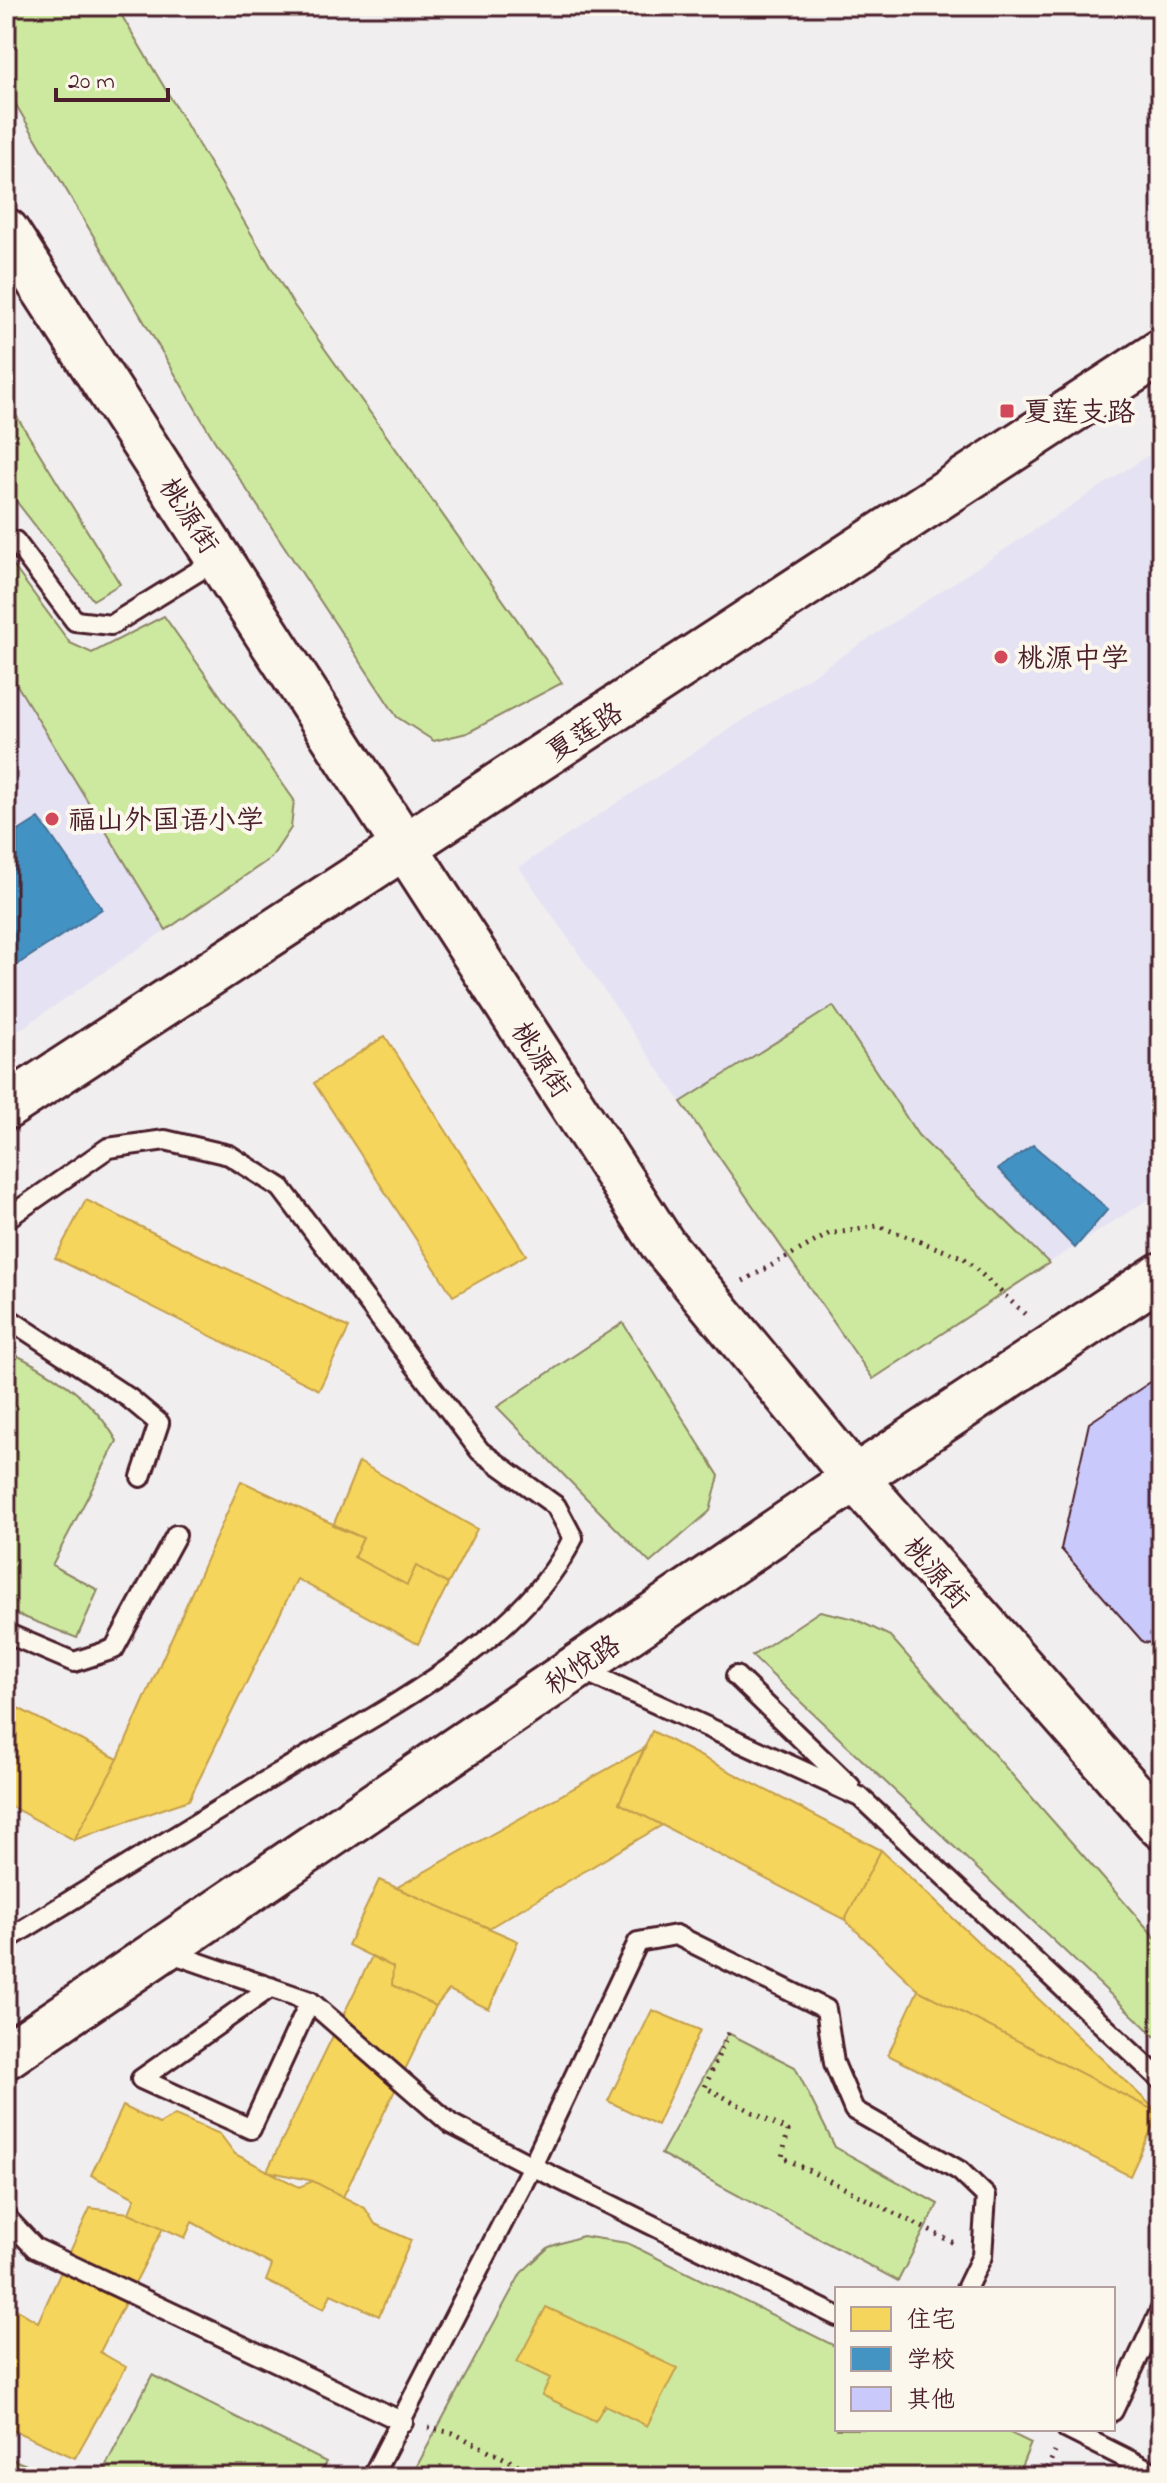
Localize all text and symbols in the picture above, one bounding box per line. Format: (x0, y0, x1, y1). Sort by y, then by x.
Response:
scale bar (56, 52, 168, 102)
text: 20 m (68, 65, 115, 100)
place label: 夏莲支路 (1023, 394, 1135, 435)
marker: 夏莲支路 (998, 402, 1016, 420)
street label: 桃源街 (147, 471, 227, 563)
place label: 桃源中学 (1017, 640, 1129, 681)
marker: 桃源中学 (992, 648, 1010, 666)
street label: 夏莲路 (540, 694, 632, 774)
place label: 福山外国语小学 (68, 802, 264, 843)
marker: 福山外国语小学 (43, 810, 61, 828)
street label: 桃源街 (499, 1015, 579, 1107)
street label: 桃源街 (891, 1529, 977, 1619)
street label: 秋悦路 (538, 1626, 630, 1707)
legend (835, 2287, 1115, 2431)
text: 住宅 (907, 2304, 955, 2339)
text: 学校 (907, 2344, 955, 2379)
text: 其他 (907, 2384, 955, 2419)

